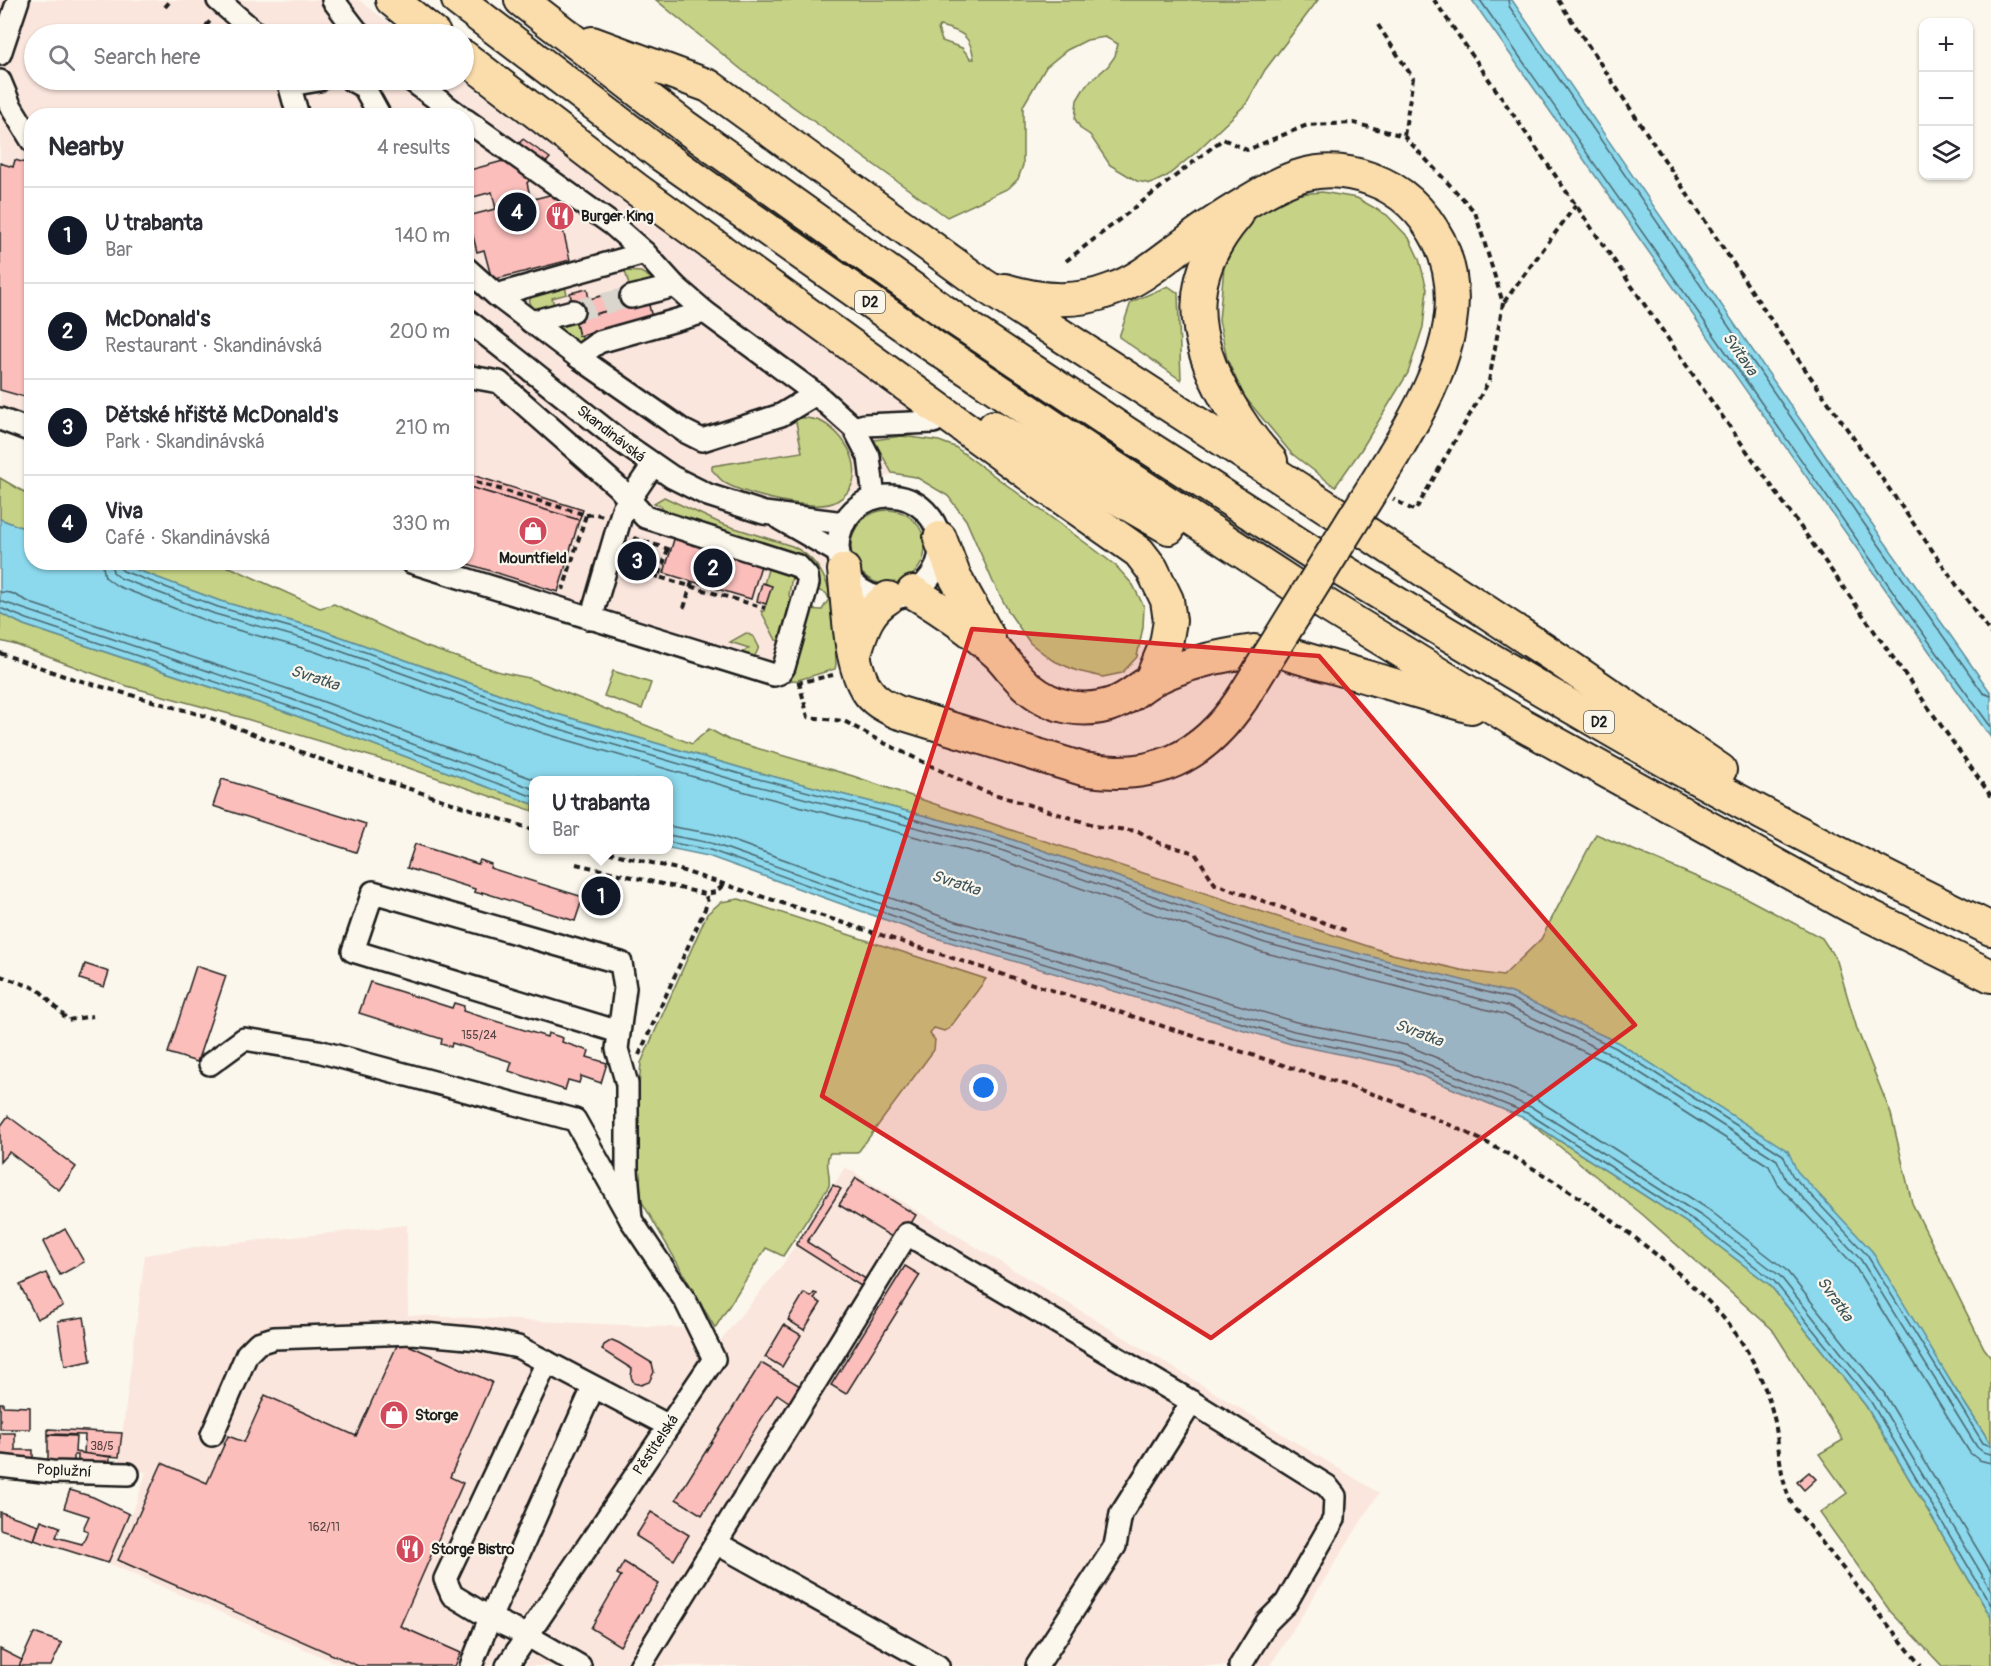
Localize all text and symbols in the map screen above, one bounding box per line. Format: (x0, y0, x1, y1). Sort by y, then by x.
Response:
map controls (1919, 18, 1973, 180)
button: + (1919, 18, 1973, 72)
search box (24, 24, 474, 90)
icon: search (45, 41, 78, 74)
text: Search here (93, 43, 200, 71)
button: − (1919, 72, 1973, 126)
button: layers (1919, 126, 1973, 180)
text: Nearby (48, 131, 124, 163)
text: 4 results (377, 135, 450, 160)
pin: 4 (498, 190, 536, 234)
restaurant icon: Burger King (544, 200, 576, 232)
place label: Burger King (581, 207, 654, 226)
text: U trabanta (105, 209, 203, 237)
text: 1 (64, 223, 71, 248)
text: 140 m (395, 223, 450, 248)
text: Bar (105, 237, 133, 262)
road number: D2 (855, 291, 885, 313)
text: McDonald's (105, 305, 210, 333)
text: 2 (62, 319, 73, 344)
text: 200 m (389, 319, 450, 344)
water label: Svitava (1718, 329, 1763, 381)
text: Restaurant · Skandinávská (105, 333, 322, 358)
text: Dětské hřiště McDonald's (105, 401, 338, 429)
street label: Skandinávská (573, 401, 649, 467)
text: 3 (62, 415, 73, 440)
text: 210 m (395, 415, 450, 440)
text: Park · Skandinávská (105, 429, 265, 454)
text: Viva (105, 497, 143, 525)
text: 4 (62, 511, 73, 536)
text: 330 m (392, 511, 450, 536)
shop icon: Mountfield (517, 515, 549, 547)
text: Café · Skandinávská (105, 525, 270, 550)
pin: 3 (618, 538, 656, 584)
pin: 2 (694, 546, 732, 590)
place label: Mountfield (499, 549, 567, 568)
water label: Svratka (288, 661, 343, 696)
road number: D2 (1584, 711, 1614, 733)
popup (529, 776, 673, 854)
text: U trabanta (552, 789, 650, 817)
text: Bar (552, 817, 580, 842)
water label: Svratka (929, 866, 984, 901)
pin: 1 (582, 874, 620, 918)
water label: Svratka (1392, 1015, 1447, 1052)
house number: 155/24 (461, 1028, 497, 1043)
your location (969, 1073, 998, 1102)
water label: Svratka (1813, 1273, 1858, 1326)
shop icon: Storge (378, 1399, 410, 1431)
place label: Storge (415, 1406, 459, 1425)
street label: Pěstitelská (629, 1411, 683, 1479)
house number: 38/5 (90, 1439, 114, 1454)
street label: Poplužní (36, 1460, 92, 1482)
house number: 162/11 (308, 1520, 340, 1535)
restaurant icon: Storge Bistro (394, 1533, 426, 1565)
place label: Storge Bistro (431, 1540, 514, 1559)

